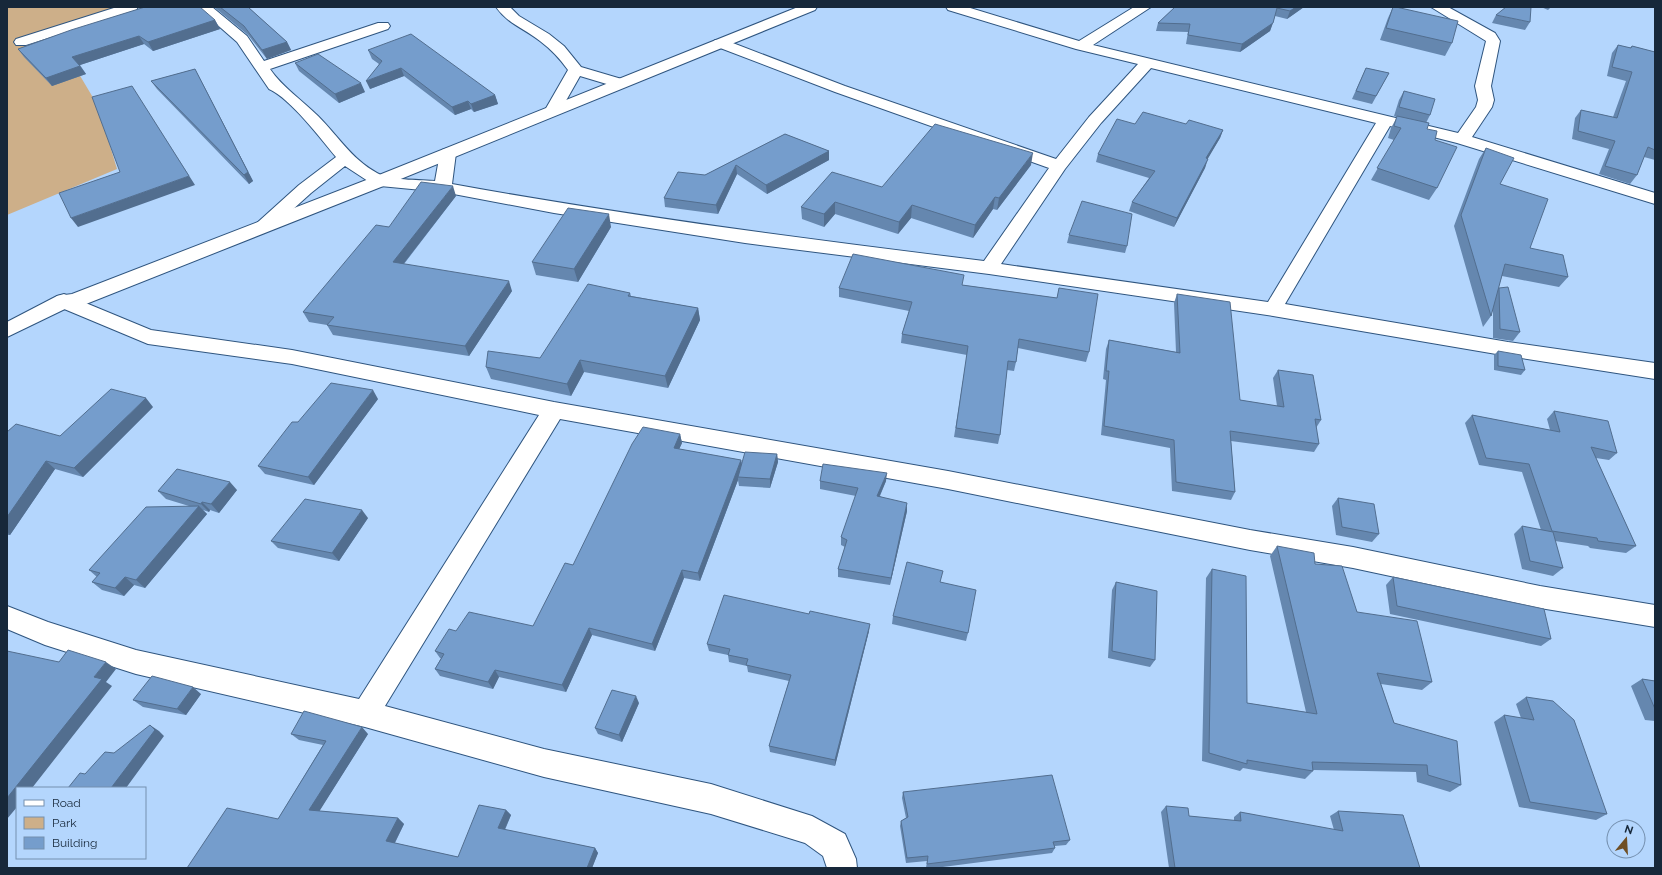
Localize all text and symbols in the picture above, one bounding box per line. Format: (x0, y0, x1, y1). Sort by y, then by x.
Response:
legend (16, 787, 146, 859)
text: Road (52, 796, 81, 810)
text: Park (52, 816, 77, 830)
north arrow (1606, 819, 1646, 859)
text: N (1623, 822, 1635, 837)
text: Building (52, 836, 98, 850)

